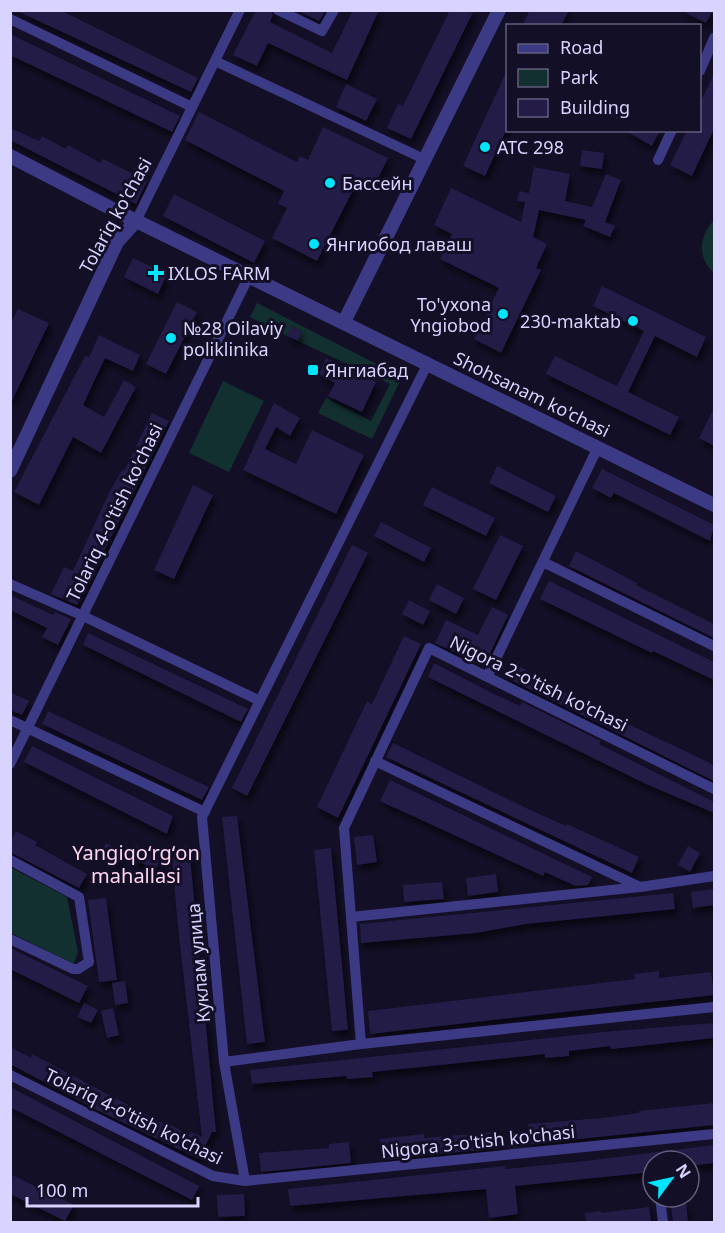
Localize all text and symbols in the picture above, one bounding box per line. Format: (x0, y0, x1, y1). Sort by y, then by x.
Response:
legend (506, 24, 701, 132)
text: Road (560, 35, 603, 59)
text: Park (560, 65, 598, 89)
text: Building (560, 95, 630, 119)
place label: АТС 298 (497, 135, 564, 159)
marker: АТС 298 (478, 140, 492, 154)
street label: Tolariq ko'chasi (73, 153, 157, 277)
place label: Бассейн (342, 171, 413, 195)
marker: Бассейн (323, 176, 337, 190)
place label: Янгиобод лаваш (326, 232, 472, 256)
marker: Янгиобод лаваш (307, 237, 321, 251)
place label: IXLOS FARM (168, 261, 270, 285)
marker: IXLOS FARM (149, 266, 163, 280)
place label: To'yxona Yngiobod (411, 292, 491, 337)
marker: To'yxona Yngiobod (496, 307, 510, 321)
place label: 230-maktab (520, 309, 621, 333)
marker: 230-maktab (626, 314, 640, 328)
place label: №28 Oilaviy poliklinika (183, 316, 284, 361)
marker: №28 Oilaviy poliklinika (164, 331, 178, 345)
street label: Shohsanam ko'chasi (450, 346, 614, 442)
place label: Янгиабад (325, 358, 408, 382)
marker: Янгиабад (306, 363, 320, 377)
street label: Tolariq 4-o'tish ko'chasi (60, 419, 168, 605)
street label: Nigora 2-o'tish ko'chasi (446, 629, 632, 737)
district label: Yangiqoʻrgʻon mahallasi (72, 839, 200, 889)
street label: Куклам улица (181, 902, 215, 1024)
street label: Tolariq 4-o'tish ko'chasi (41, 1062, 227, 1170)
street label: Nigora 3-o'tish ko'chasi (380, 1119, 576, 1163)
north arrow (641, 1149, 701, 1209)
text: N (671, 1159, 696, 1182)
scale bar (27, 1170, 198, 1208)
text: 100 m (36, 1178, 88, 1202)

